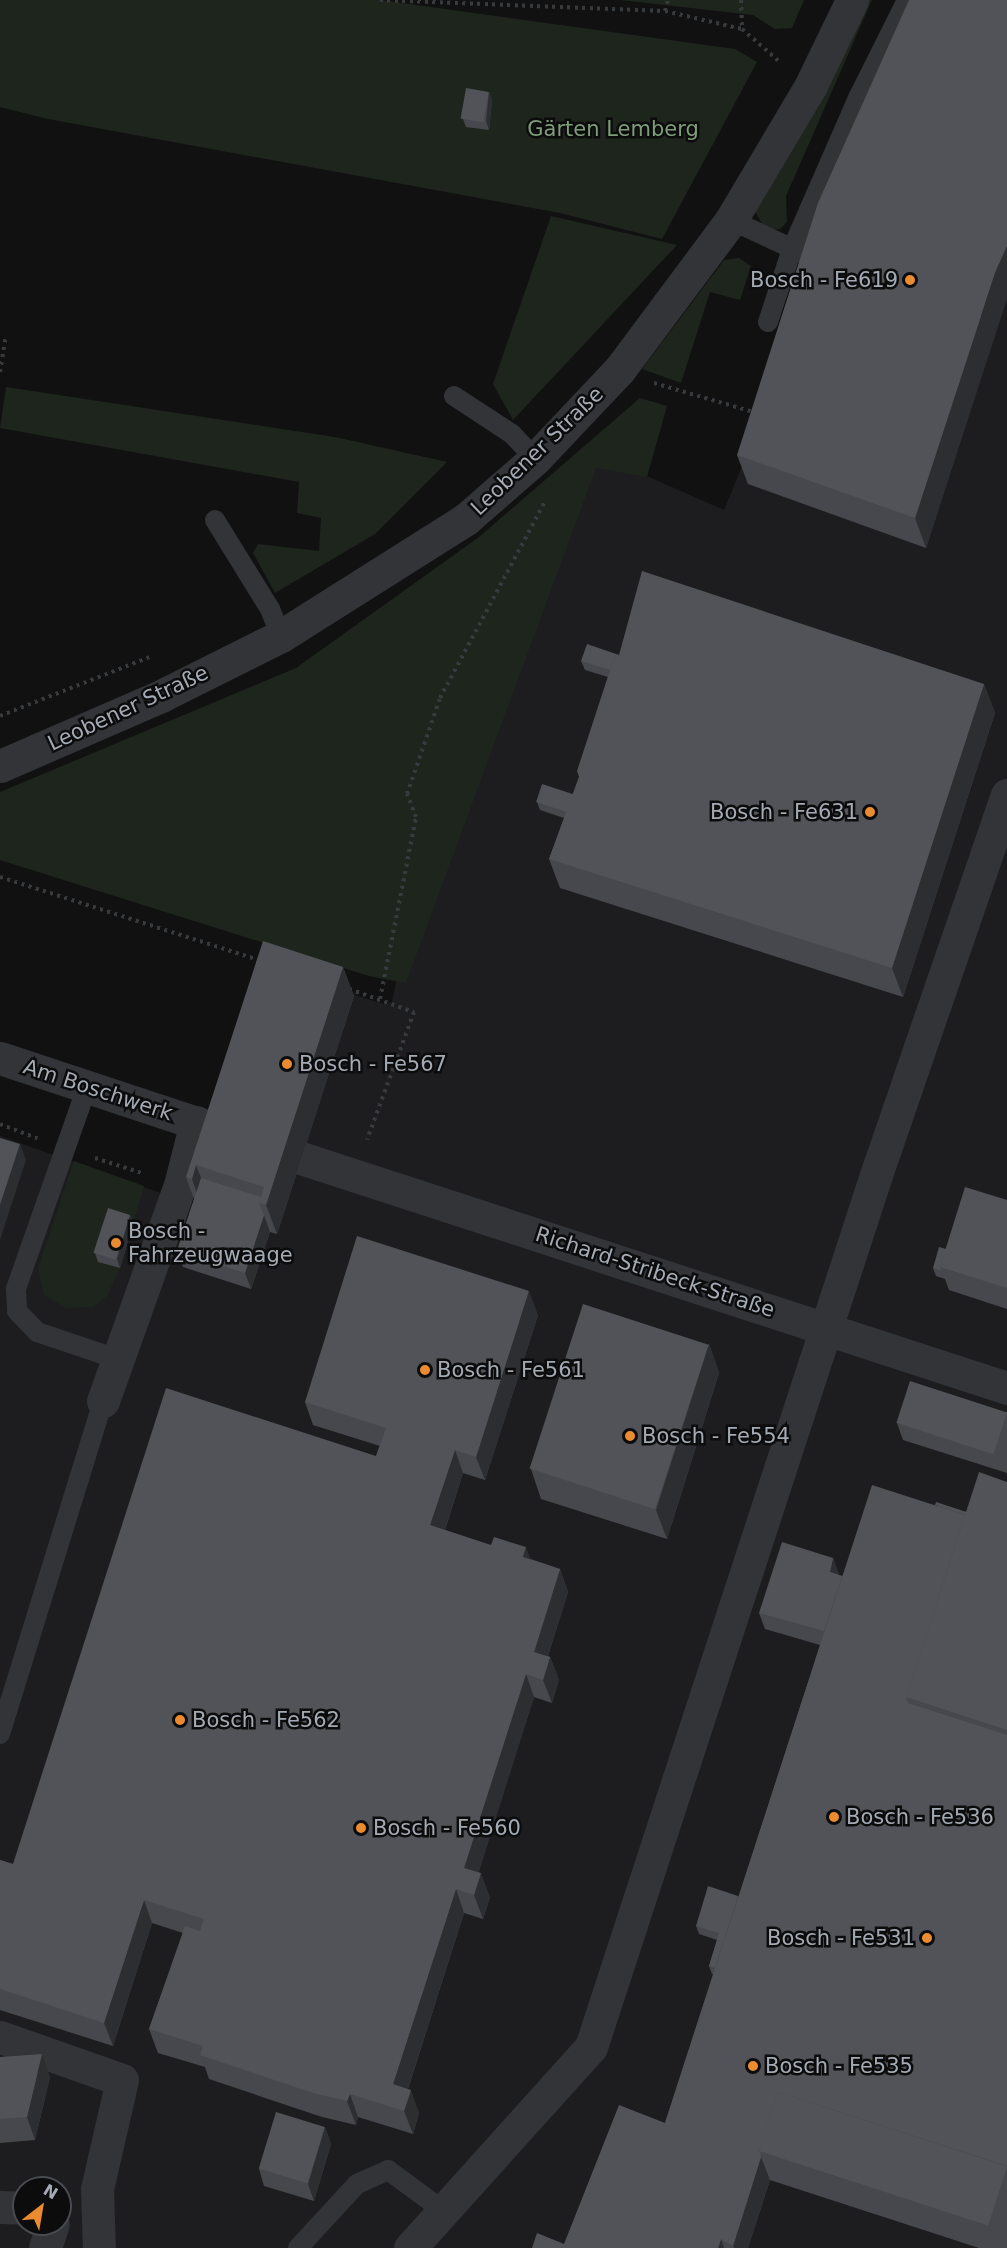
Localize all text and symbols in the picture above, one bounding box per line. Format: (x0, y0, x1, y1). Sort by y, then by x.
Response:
park label: Gärten Lemberg (527, 116, 699, 142)
place label: Bosch - Fe619 (750, 267, 898, 293)
marker: Bosch - Fe619 (903, 273, 917, 287)
street label: Leobener Straße (466, 381, 608, 521)
street label: Leobener Straße (44, 660, 212, 756)
place label: Bosch - Fe631 (710, 799, 858, 825)
marker: Bosch - Fe631 (863, 805, 877, 819)
place label: Bosch - Fe567 (299, 1051, 447, 1077)
street label: Am Boschwerk (20, 1054, 176, 1126)
marker: Bosch - Fe567 (280, 1057, 294, 1071)
place label: Bosch - Fahrzeugwaage (128, 1218, 293, 1268)
street label: Richard-Stribeck-Straße (532, 1221, 778, 1323)
marker: Bosch - Fahrzeugwaage (109, 1236, 123, 1250)
place label: Bosch - Fe561 (437, 1357, 585, 1383)
marker: Bosch - Fe561 (418, 1363, 432, 1377)
place label: Bosch - Fe554 (642, 1423, 790, 1449)
marker: Bosch - Fe554 (623, 1429, 637, 1443)
place label: Bosch - Fe562 (192, 1707, 340, 1733)
marker: Bosch - Fe562 (173, 1713, 187, 1727)
place label: Bosch - Fe536 (846, 1804, 994, 1830)
marker: Bosch - Fe536 (827, 1810, 841, 1824)
place label: Bosch - Fe560 (373, 1815, 521, 1841)
marker: Bosch - Fe560 (354, 1821, 368, 1835)
place label: Bosch - Fe531 (767, 1925, 915, 1951)
marker: Bosch - Fe531 (920, 1931, 934, 1945)
place label: Bosch - Fe535 (765, 2053, 913, 2079)
marker: Bosch - Fe535 (746, 2059, 760, 2073)
north arrow (12, 2176, 72, 2236)
text: N (40, 2180, 61, 2203)

